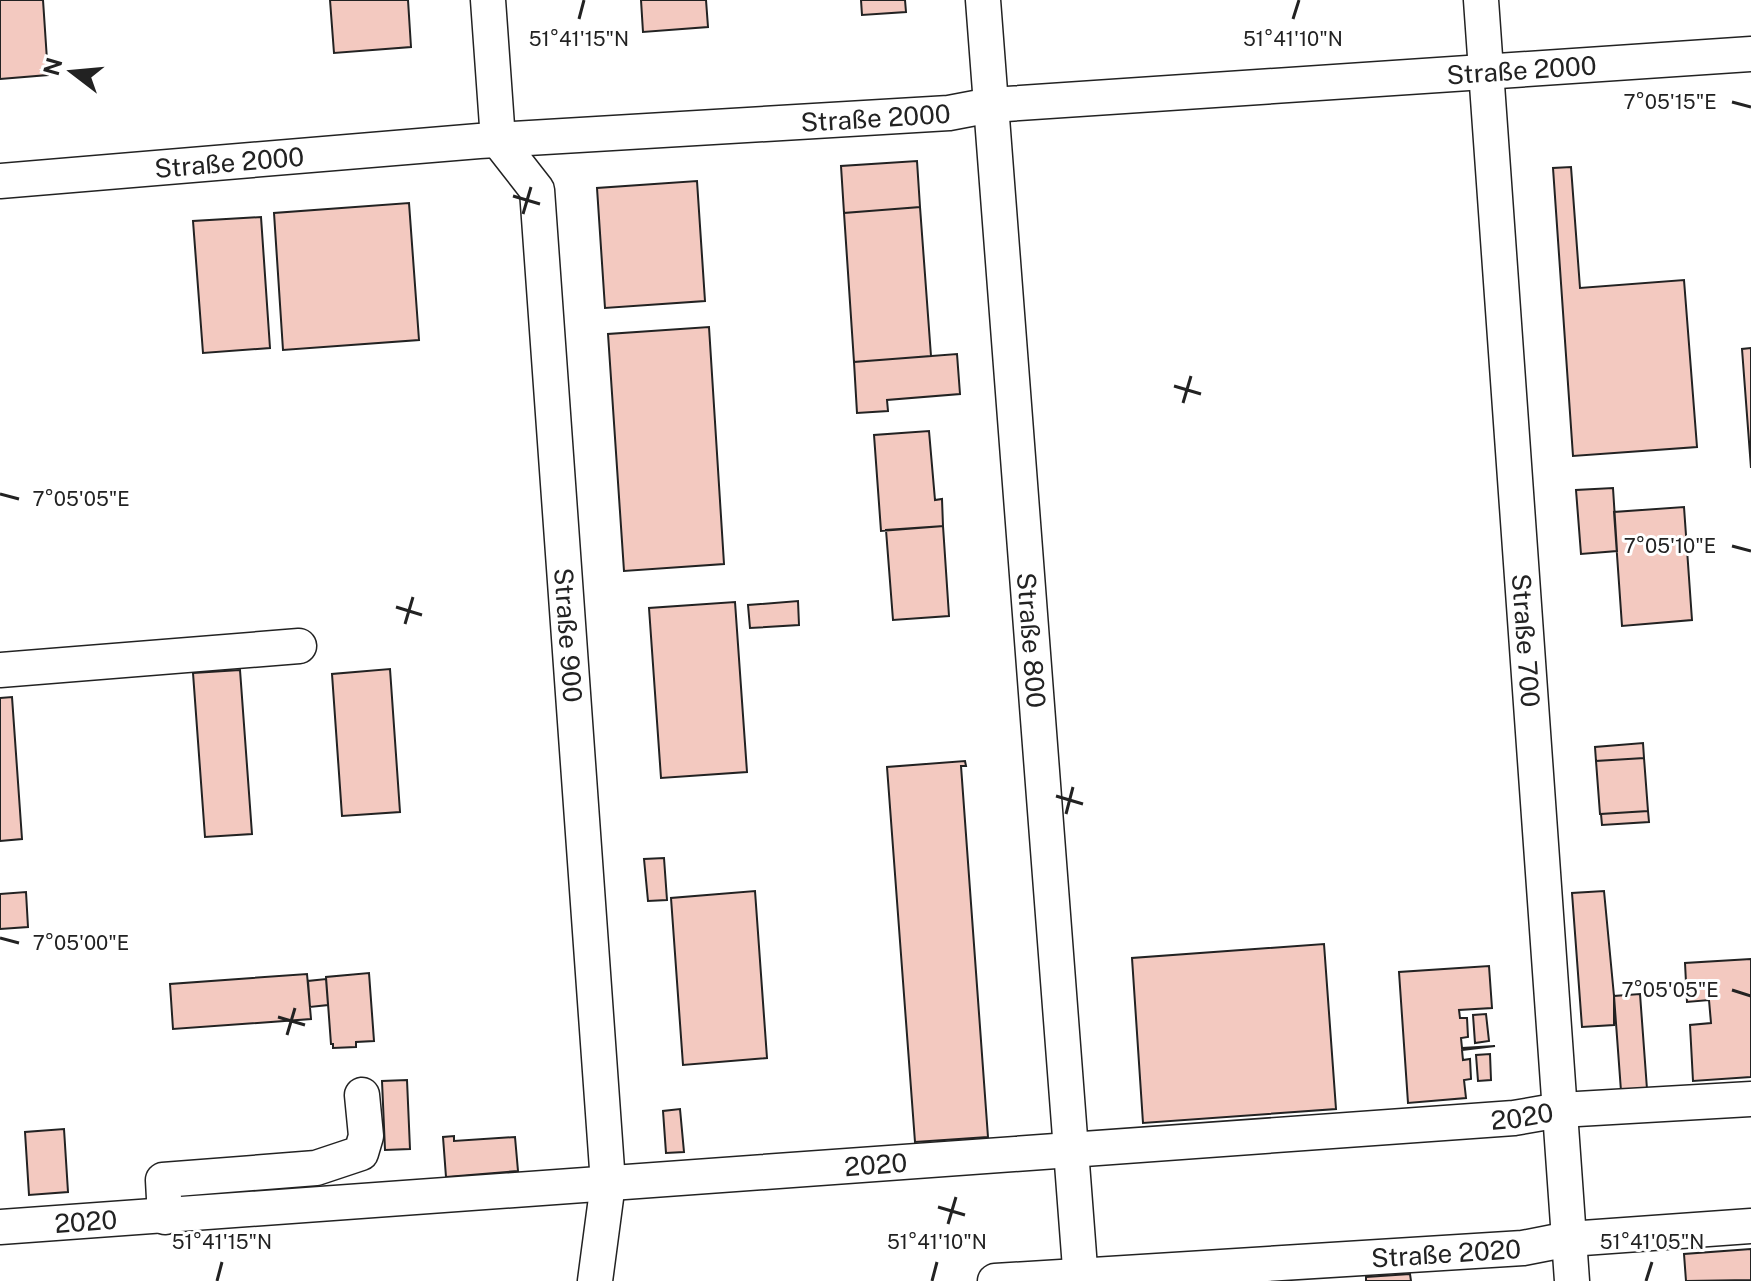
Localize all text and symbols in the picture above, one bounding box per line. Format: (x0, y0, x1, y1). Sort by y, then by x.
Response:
text: 51°41'15"N (529, 27, 629, 51)
text: 51°41'10"N (1243, 27, 1343, 51)
north arrow (32, 32, 112, 112)
street label: Straße 2000 (1446, 49, 1598, 90)
text: N (38, 55, 68, 78)
text: 7°05'15"E (1623, 90, 1717, 114)
street label: Straße 2000 (800, 97, 952, 137)
street label: Straße 2000 (153, 140, 305, 184)
text: 7°05'05"E (32, 487, 130, 511)
text: 7°05'10"E (1624, 534, 1716, 558)
street label: Straße 900 (549, 567, 589, 704)
street label: Straße 800 (1011, 571, 1053, 709)
street label: Straße 700 (1506, 572, 1547, 708)
text: 7°05'00"E (33, 931, 129, 955)
text: 7°05'05"E (1621, 978, 1719, 1002)
street label: 2020 (1490, 1096, 1556, 1135)
street label: 2020 (843, 1146, 908, 1182)
street label: 2020 (53, 1203, 118, 1239)
text: 51°41'15"N (172, 1230, 272, 1254)
text: 51°41'10"N (887, 1230, 987, 1254)
text: 51°41'05"N (1600, 1230, 1704, 1254)
street label: Straße 2020 (1370, 1233, 1522, 1273)

